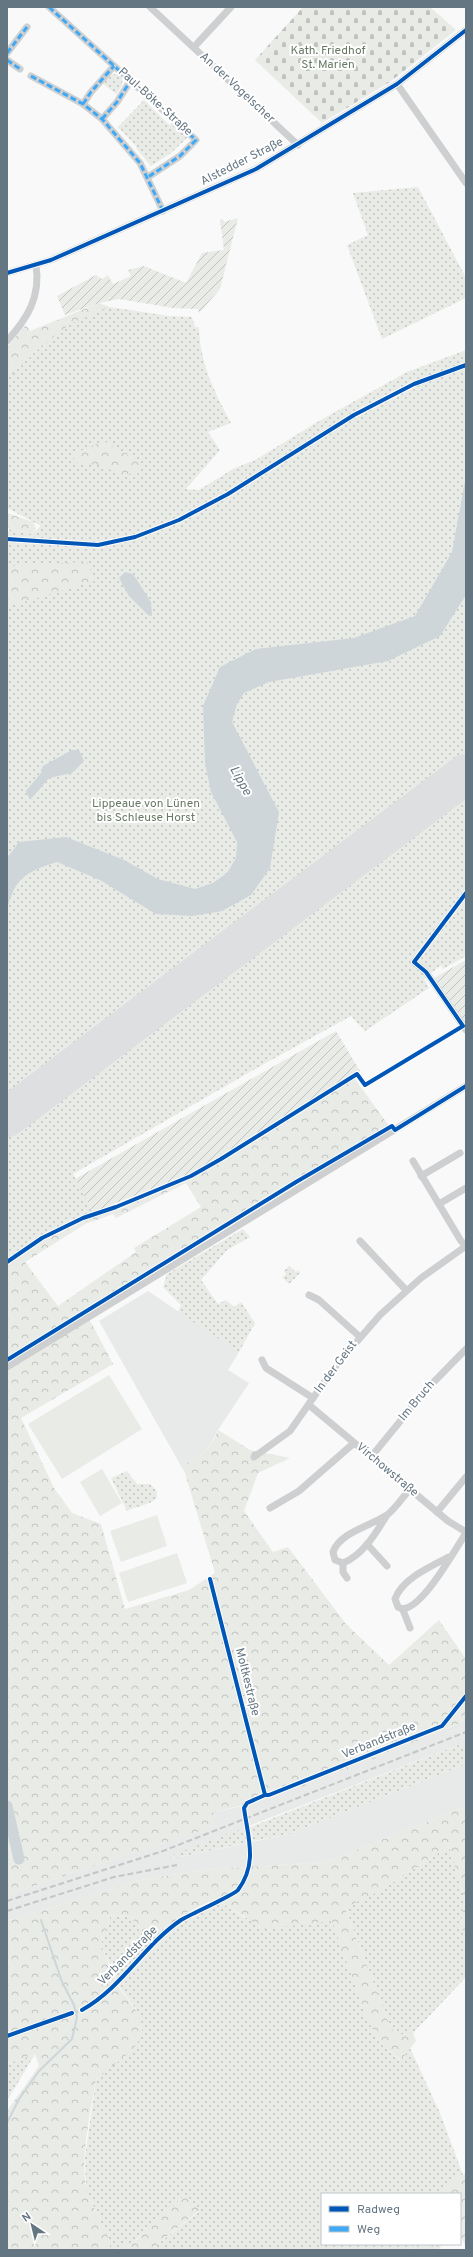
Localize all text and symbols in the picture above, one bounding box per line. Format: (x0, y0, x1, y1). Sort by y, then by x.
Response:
park label: Kath. Friedhof St. Marien (291, 43, 365, 73)
street label: An der Vogelscher (196, 49, 278, 127)
street label: Paul-Böke-Straße (114, 64, 196, 140)
street label: Alstedder Straße (198, 134, 286, 190)
water label: Lippe (225, 764, 255, 799)
park label: Lippeaue von Lünen bis Schleuse Horst (92, 796, 200, 826)
street label: In der Geist (311, 1338, 361, 1396)
street label: Im Bruch (395, 1377, 439, 1425)
street label: Virchowstraße (352, 1439, 422, 1501)
street label: Moltkestraße (231, 1646, 263, 1718)
street label: Verbandstraße (340, 1719, 418, 1763)
street label: Verbandstraße (95, 1923, 161, 1989)
legend (321, 2193, 461, 2245)
text: Radweg (357, 2202, 400, 2218)
north arrow (12, 2205, 52, 2245)
text: N (20, 2210, 34, 2226)
text: Weg (357, 2222, 380, 2238)

